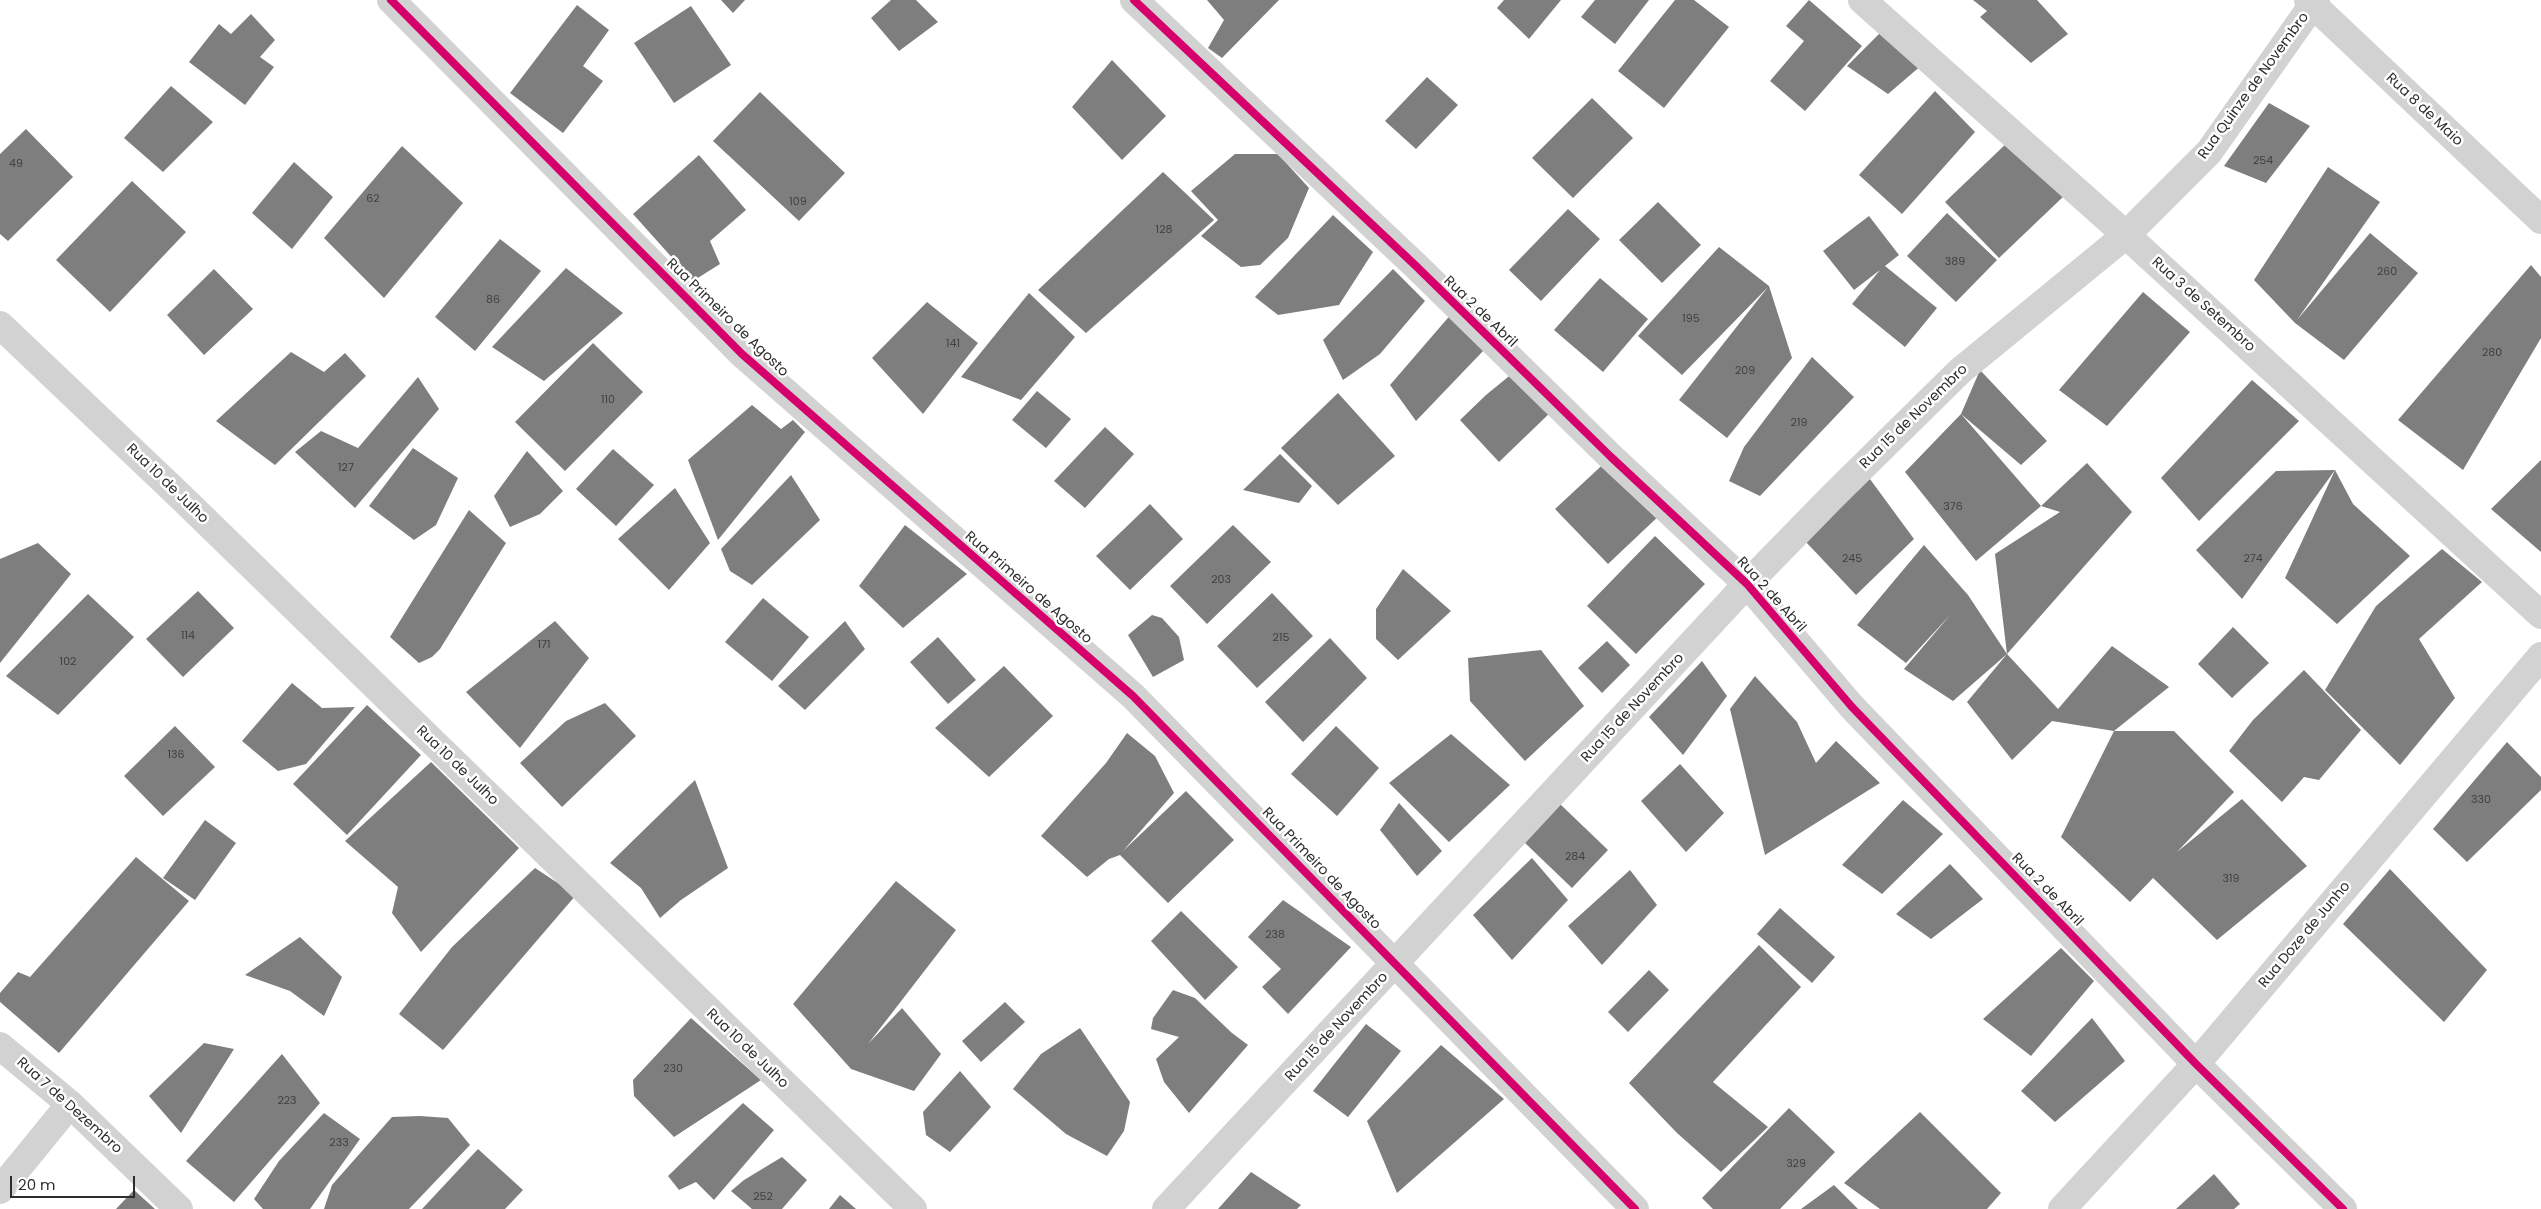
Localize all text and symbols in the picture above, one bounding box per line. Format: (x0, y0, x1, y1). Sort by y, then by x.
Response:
street label: Rua Quinze de Novembro (2195, 9, 2313, 163)
street label: Rua 8 de Maio (2382, 70, 2466, 150)
house number: 254 (2253, 154, 2273, 168)
house number: 49 (9, 157, 23, 171)
house number: 62 (366, 192, 380, 206)
house number: 109 (789, 195, 807, 209)
house number: 128 (1156, 223, 1172, 237)
street label: Rua 3 de Setembro (2148, 254, 2258, 356)
street label: Rua Primeiro de Agosto (663, 255, 791, 381)
house number: 389 (1945, 255, 1965, 269)
house number: 260 (2377, 265, 2397, 279)
street label: Rua 2 de Abril (1440, 273, 1520, 351)
house number: 86 (486, 293, 500, 307)
house number: 195 (1682, 312, 1700, 326)
house number: 141 (946, 337, 960, 351)
house number: 280 (2482, 346, 2502, 360)
street label: Rua 15 de Novembro (1857, 361, 1971, 473)
house number: 209 (1735, 364, 1755, 378)
house number: 110 (601, 393, 615, 407)
house number: 219 (1791, 416, 1807, 430)
street label: Rua 10 de Julho (123, 441, 211, 527)
house number: 127 (338, 461, 354, 475)
house number: 376 (1943, 500, 1963, 514)
street label: Rua Primeiro de Agosto (961, 528, 1095, 648)
house number: 245 (1842, 552, 1862, 566)
house number: 274 (2243, 552, 2263, 566)
street label: Rua 2 de Abril (1733, 554, 1809, 636)
house number: 203 (1211, 573, 1231, 587)
house number: 114 (181, 629, 195, 643)
house number: 215 (1273, 631, 1289, 645)
house number: 171 (537, 638, 551, 652)
street label: Rua 15 de Novembro (1578, 650, 1688, 766)
house number: 102 (60, 655, 76, 669)
street label: Rua 10 de Julho (413, 723, 501, 809)
house number: 136 (168, 748, 184, 762)
house number: 330 (2471, 793, 2491, 807)
street label: Rua Primeiro de Agosto (1258, 805, 1384, 933)
house number: 284 (1565, 850, 1585, 864)
street label: Rua 2 de Abril (2008, 850, 2086, 930)
house number: 319 (2223, 872, 2239, 886)
street label: Rua Doze de Junho (2256, 878, 2354, 992)
house number: 238 (1265, 928, 1285, 942)
street label: Rua 15 de Novembro (1282, 969, 1392, 1085)
street label: Rua 10 de Julho (703, 1006, 791, 1092)
street label: Rua 7 de Dezembro (13, 1054, 125, 1158)
house number: 230 (663, 1062, 683, 1076)
house number: 223 (277, 1094, 297, 1108)
house number: 233 (329, 1136, 349, 1150)
house number: 329 (1786, 1157, 1806, 1171)
scale bar (12, 1166, 138, 1198)
text: 20 m (18, 1174, 56, 1195)
house number: 252 (753, 1190, 773, 1204)

